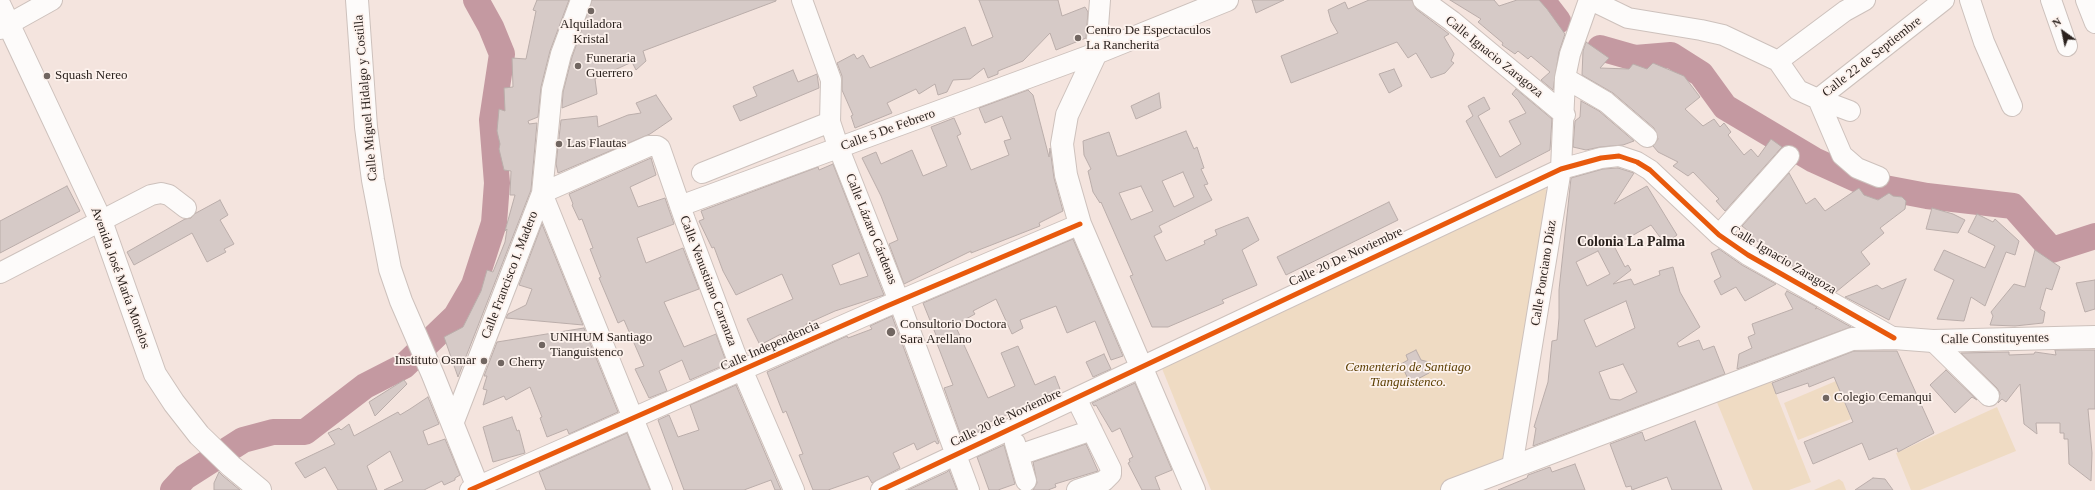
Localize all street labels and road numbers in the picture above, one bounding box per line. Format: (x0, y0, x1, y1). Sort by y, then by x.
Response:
street label: Calle Ignacio Zaragoza (1442, 13, 1546, 101)
street label: Calle 22 de Septiembre (1819, 13, 1925, 101)
street label: Calle Miguel Hidalgo y Costilla (351, 14, 381, 182)
street label: Calle 5 De Febrero (839, 106, 937, 154)
street label: Calle Lázaro Cárdenas (842, 171, 900, 287)
street label: Avenida José María Morelos (87, 205, 153, 351)
street label: Calle Francisco I. Madero (478, 209, 542, 341)
street label: Calle Venustiano Carranza (676, 214, 740, 348)
street label: Calle Ponciano Díaz (1528, 219, 1560, 327)
street label: Calle Ignacio Zaragoza (1727, 222, 1839, 298)
street label: Calle 20 De Noviembre (1287, 224, 1405, 290)
street label: Calle Independencia (718, 317, 822, 375)
street label: Calle Constituyentes (1941, 330, 2049, 348)
street label: Calle 20 de Noviembre (948, 385, 1064, 451)

